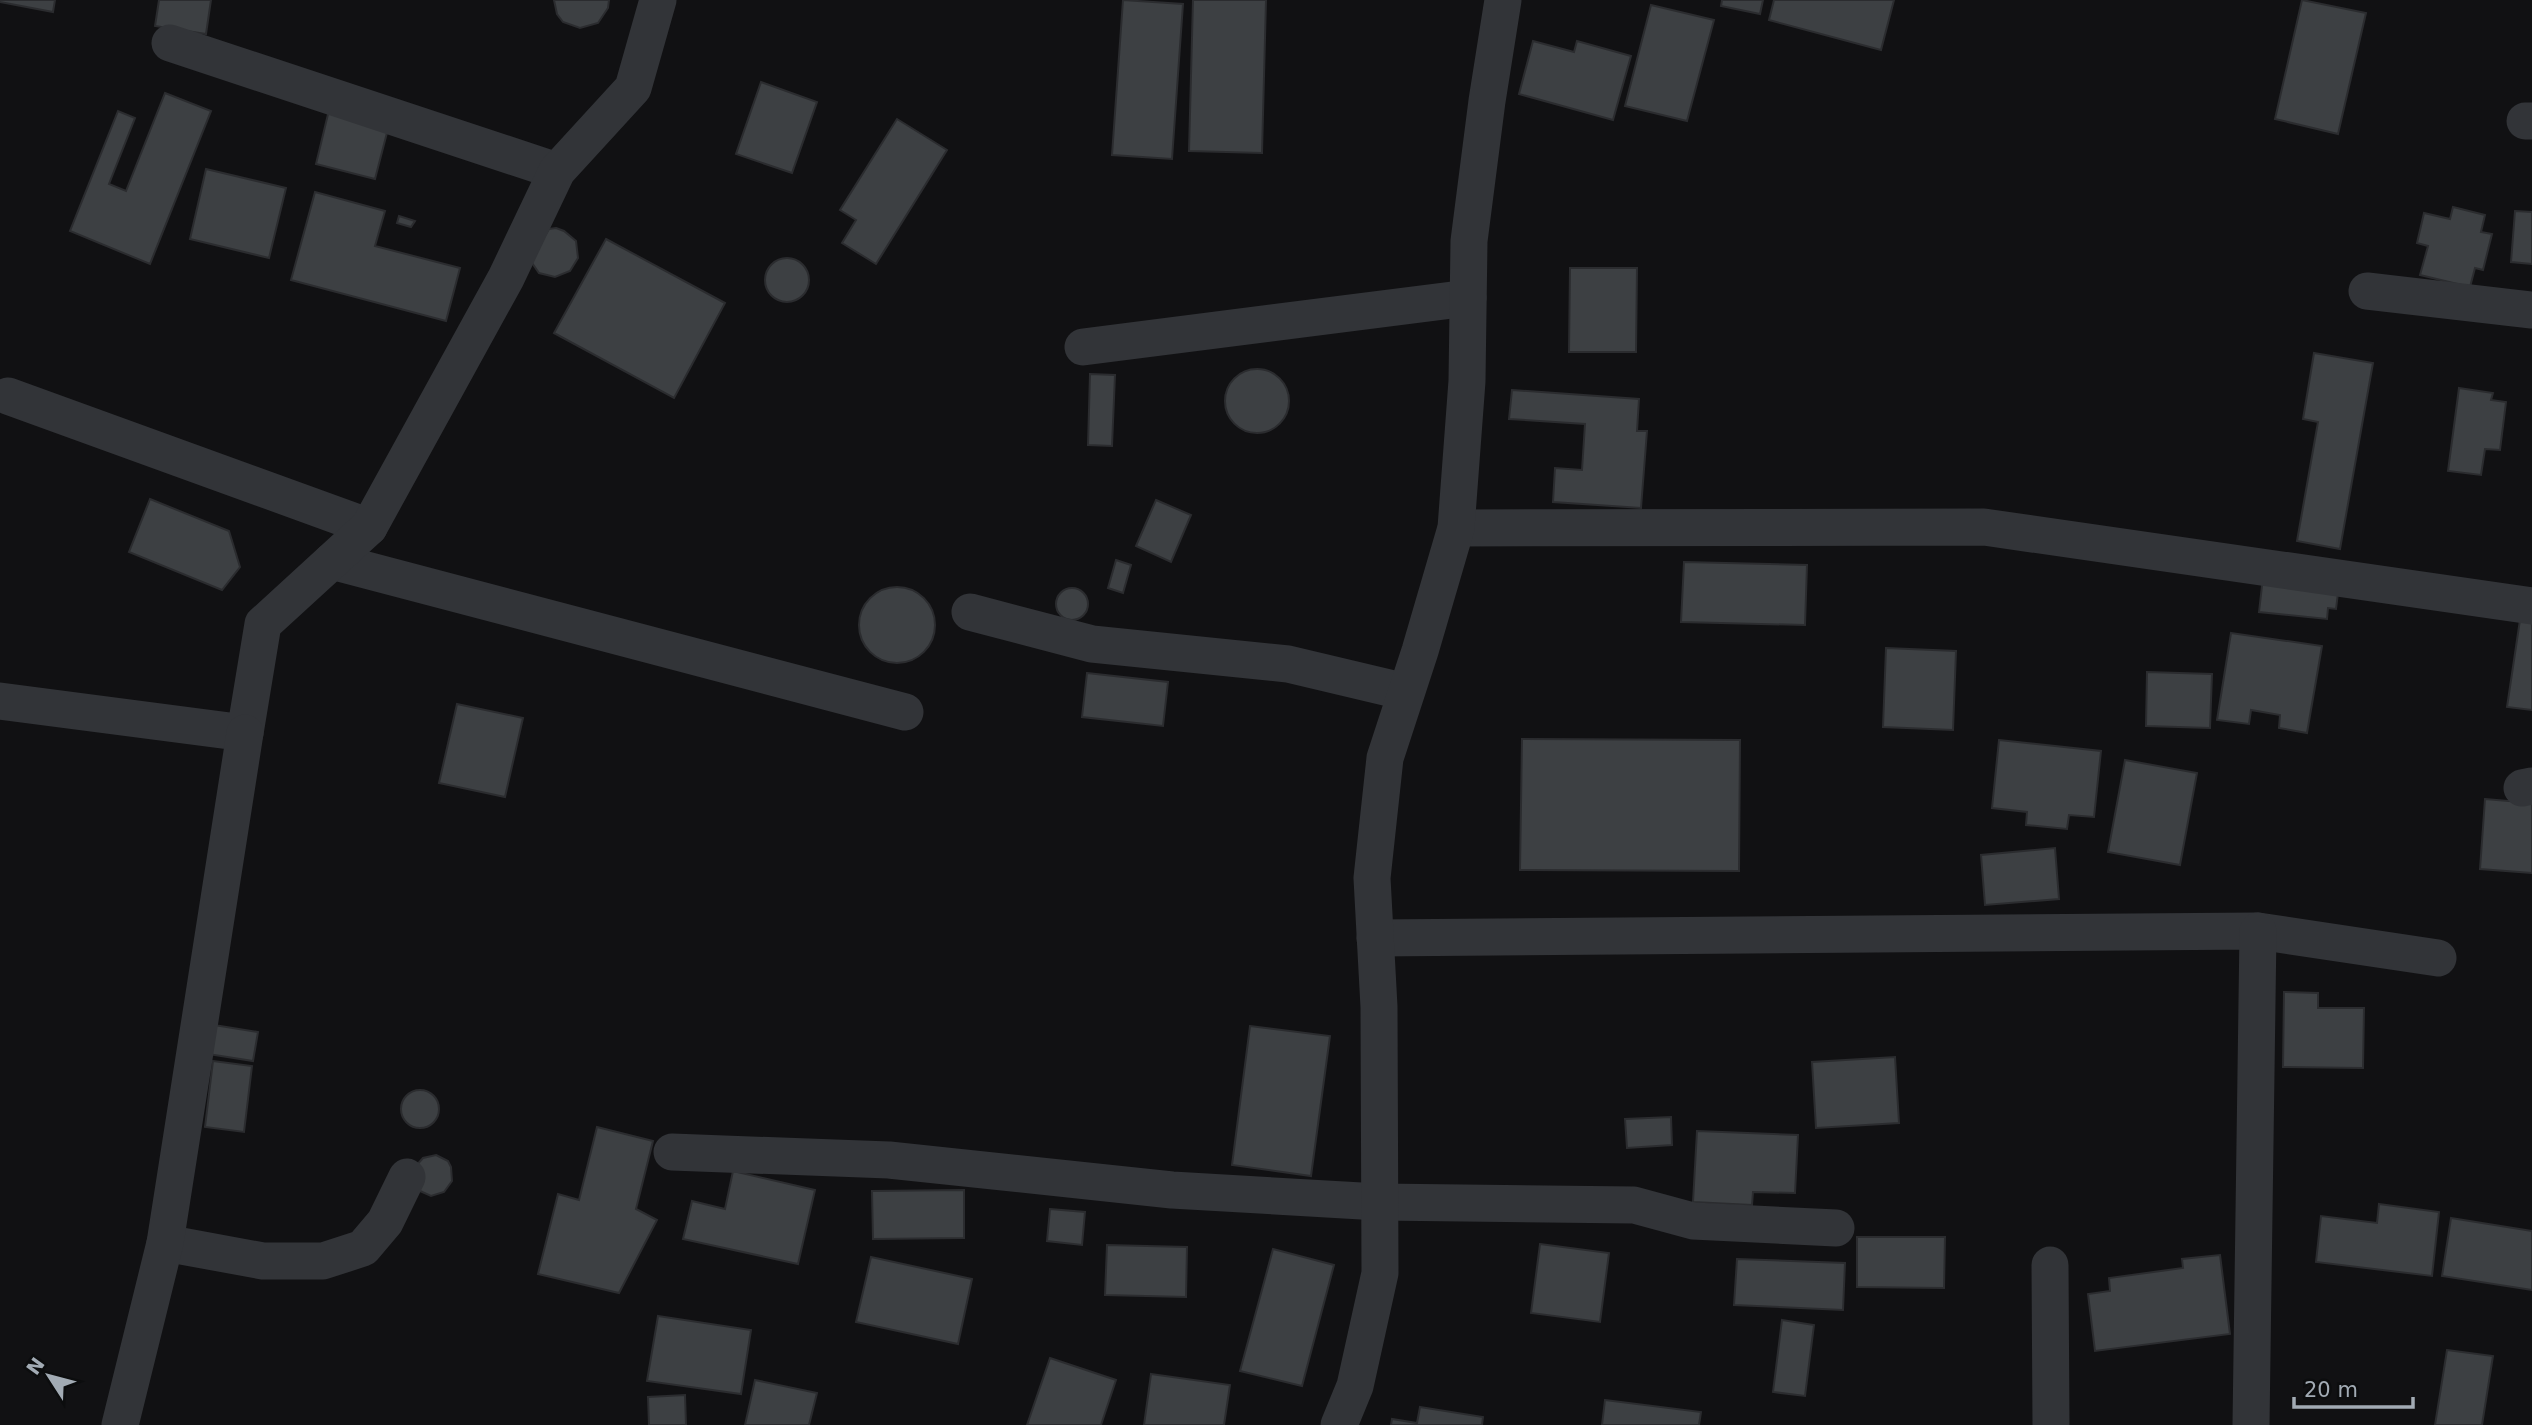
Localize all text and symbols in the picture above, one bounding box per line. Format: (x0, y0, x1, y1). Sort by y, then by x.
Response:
north arrow (14, 1341, 84, 1411)
text: N (22, 1353, 49, 1379)
scale bar (2294, 1366, 2413, 1410)
text: 20 m (2304, 1378, 2358, 1402)

